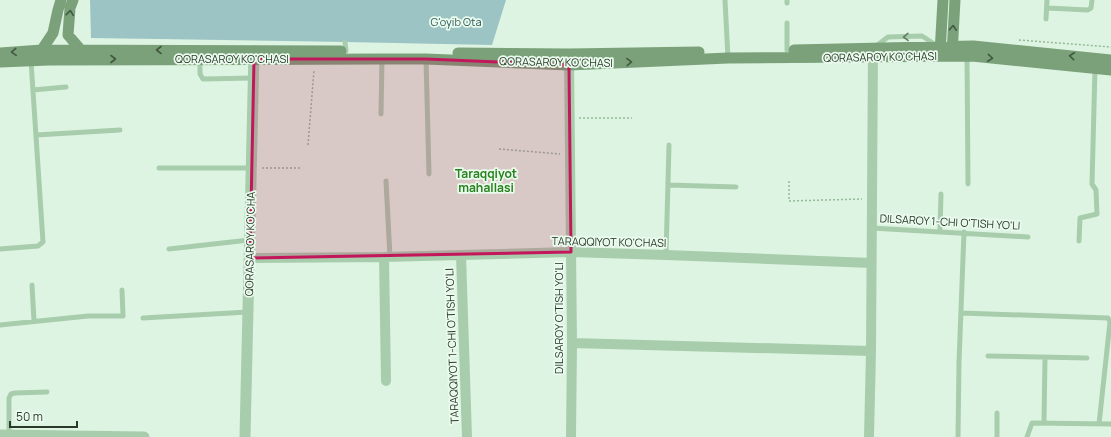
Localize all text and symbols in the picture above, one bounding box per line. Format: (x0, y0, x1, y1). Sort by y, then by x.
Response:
one-way arrow (66, 10, 75, 16)
park label: G'oyib Ota (430, 14, 482, 29)
one-way arrow (949, 25, 957, 31)
one-way arrow (903, 32, 909, 41)
one-way arrow (156, 46, 162, 54)
one-way arrow (11, 47, 17, 56)
street label: QORASAROY KO'CHASI (823, 48, 937, 65)
street label: QORASAROY KO'CHASI (175, 51, 289, 66)
one-way arrow (1069, 52, 1075, 61)
street label: QORASAROY KO'CHASI (499, 53, 613, 70)
one-way arrow (987, 53, 993, 62)
one-way arrow (110, 55, 116, 63)
one-way arrow (626, 58, 632, 67)
district label: Taraqqiyot mahallasi (455, 165, 517, 196)
street label: QORASAROY KO'CHA (241, 192, 258, 296)
street label: DILSAROY 1-CHI O'TISH YO'LI (879, 210, 1021, 233)
street label: TARAQQIYOT KO'CHASI (551, 233, 667, 250)
street label: DILSAROY O'TISH YO'LI (551, 262, 566, 374)
street label: TARAQQIYOT 1-CHI O'TISH YO'LI (441, 268, 462, 424)
scale bar (10, 403, 77, 429)
text: 50 m (16, 408, 43, 425)

